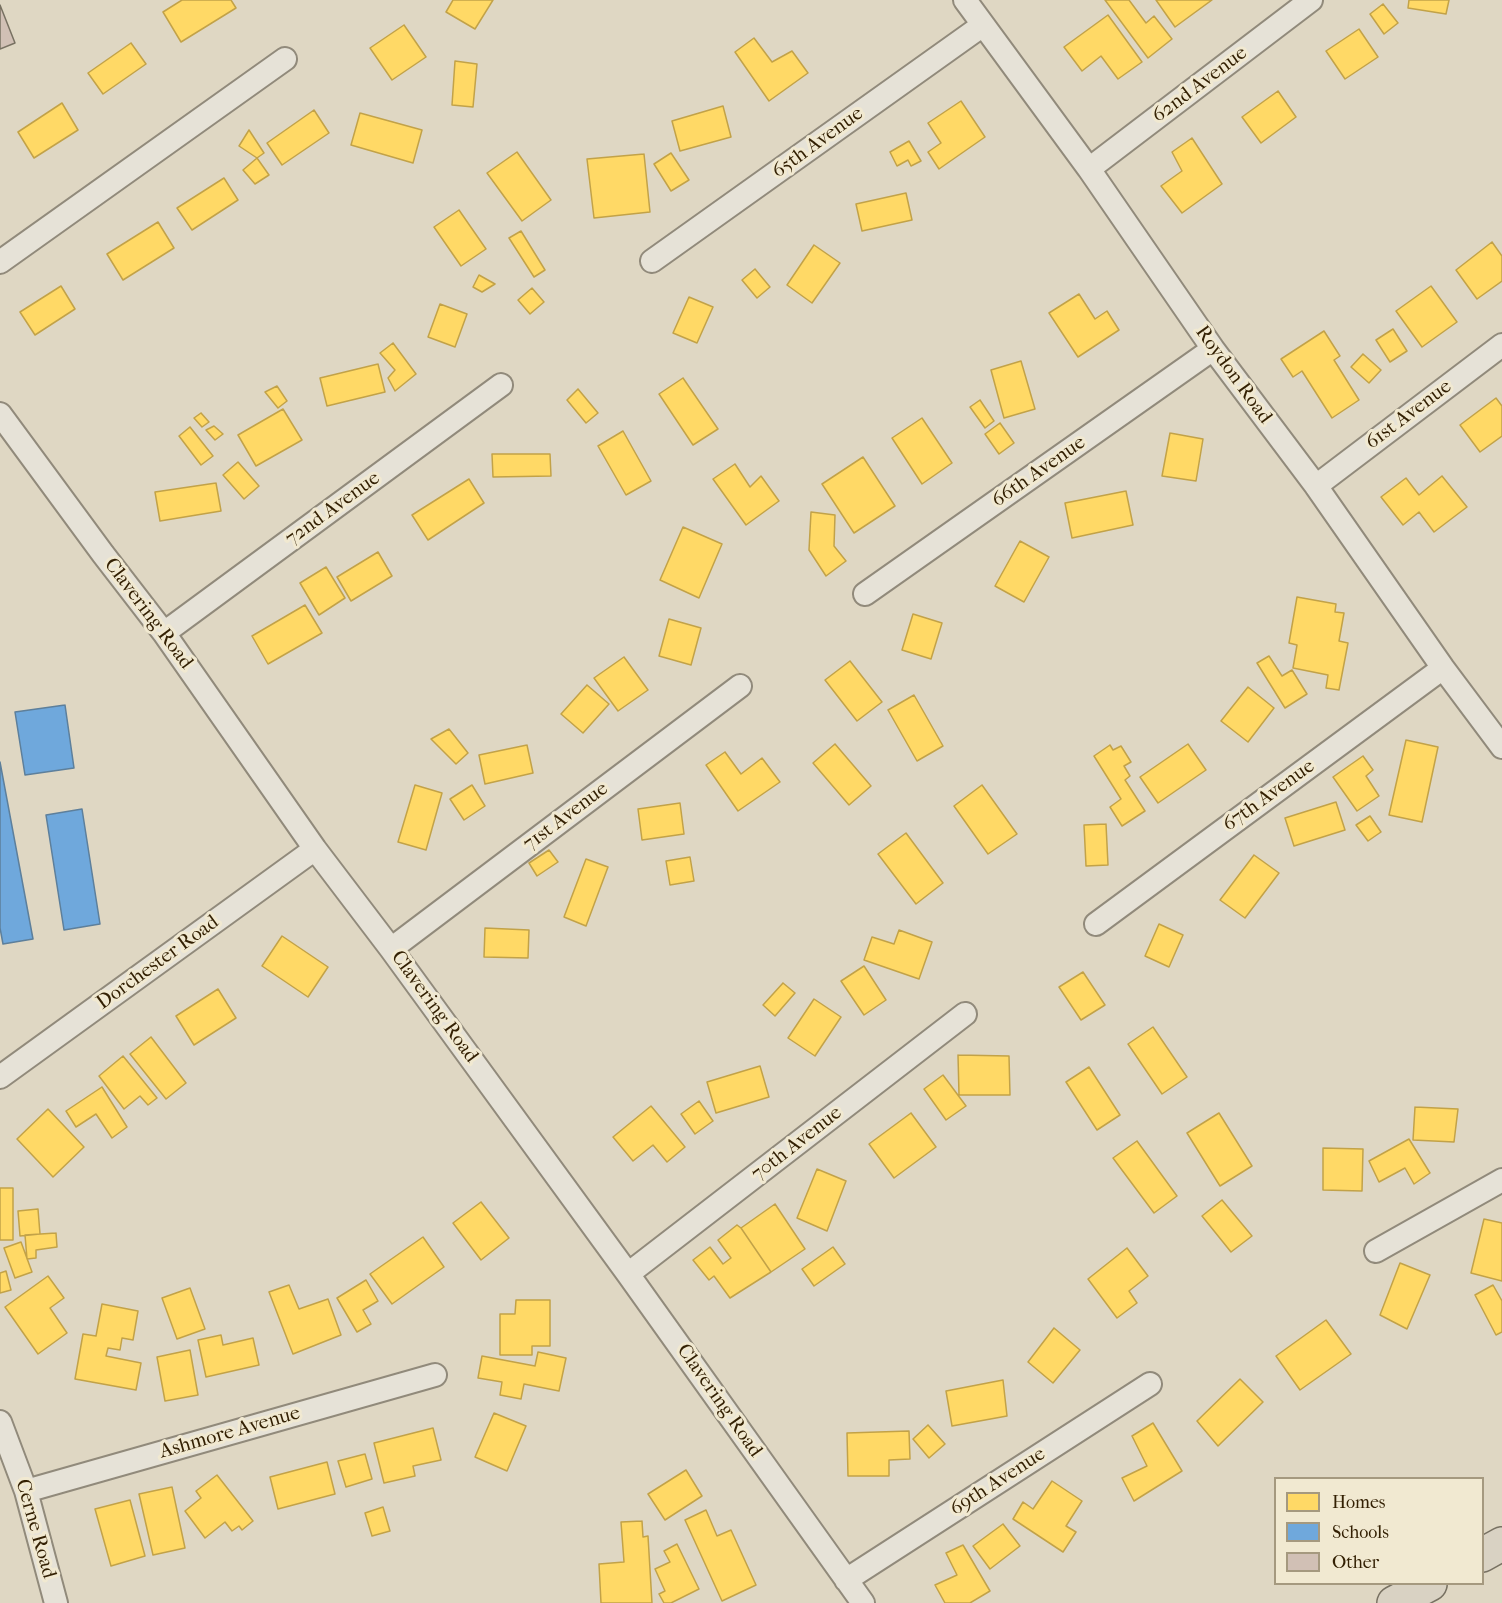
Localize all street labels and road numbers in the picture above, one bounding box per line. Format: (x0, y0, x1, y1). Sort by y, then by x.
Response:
street label: 62nd Avenue (1148, 42, 1252, 128)
street label: 65th Avenue (768, 102, 868, 184)
street label: Roydon Road (1189, 321, 1277, 429)
street label: 61st Avenue (1361, 375, 1457, 455)
street label: 66th Avenue (988, 431, 1090, 513)
street label: 72nd Avenue (281, 467, 385, 551)
street label: Clavering Road (98, 554, 198, 674)
street label: 67th Avenue (1218, 755, 1320, 837)
street label: 71st Avenue (519, 777, 613, 857)
street label: Dorchester Road (92, 911, 224, 1015)
street label: Clavering Road (385, 946, 483, 1068)
street label: 70th Avenue (747, 1101, 847, 1187)
street label: Clavering Road (671, 1340, 767, 1462)
street label: Ashmore Avenue (157, 1401, 303, 1465)
street label: 69th Avenue (946, 1442, 1050, 1522)
street label: Cerne Road (9, 1477, 61, 1581)

